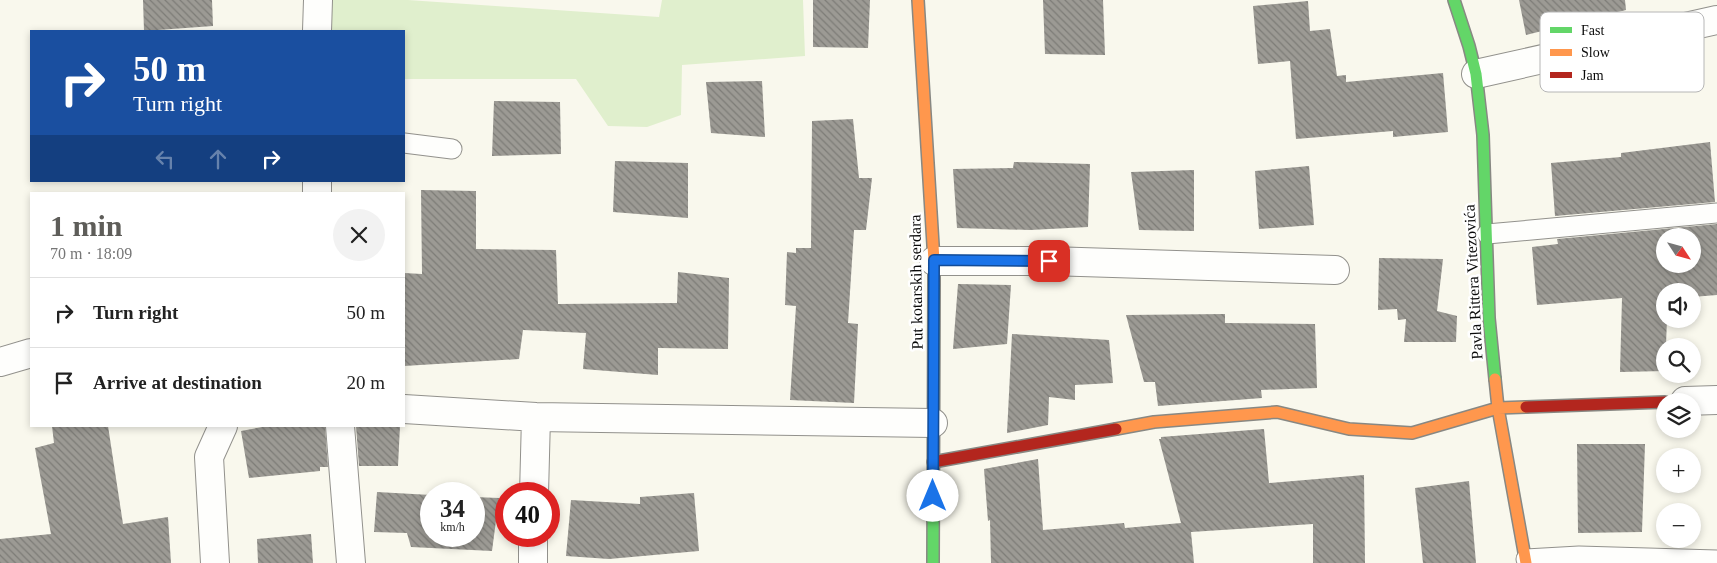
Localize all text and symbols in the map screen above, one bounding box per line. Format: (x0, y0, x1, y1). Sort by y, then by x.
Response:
legend (1540, 12, 1704, 92)
text: Fast (1581, 23, 1604, 38)
text: Slow (1581, 45, 1611, 60)
icon: right (50, 50, 115, 115)
text: 50 m (133, 50, 206, 89)
text: Jam (1581, 68, 1604, 83)
text: Turn right (133, 91, 222, 116)
icon: left (151, 145, 179, 173)
icon: ahead (204, 145, 232, 173)
icon: right (257, 145, 285, 173)
street label: Pavla Rittera Vitezovića (1460, 204, 1486, 360)
text: 1 min (50, 209, 123, 242)
button: close (333, 209, 385, 261)
street label: Put kotarskih serdara (906, 214, 926, 350)
north arrow (1656, 228, 1701, 272)
map controls (1656, 228, 1701, 548)
pin (1028, 240, 1070, 282)
text: 70 m · 18:09 (50, 245, 132, 262)
icon: arrive (1035, 247, 1063, 275)
button: sound (1656, 283, 1701, 328)
icon: right (50, 299, 78, 327)
text: Turn right (93, 302, 178, 323)
text: 50 m (346, 302, 385, 323)
button: search (1656, 338, 1701, 383)
icon: arrive (50, 369, 78, 397)
text: Arrive at destination (93, 372, 262, 393)
text: 20 m (346, 372, 385, 393)
button: layers (1656, 393, 1701, 438)
button: + (1656, 448, 1701, 493)
position arrow (906, 469, 958, 521)
speed limit sign: 40 (495, 482, 560, 547)
text: 34 (440, 495, 465, 522)
button: − (1656, 503, 1701, 548)
text: km/h (440, 520, 465, 534)

